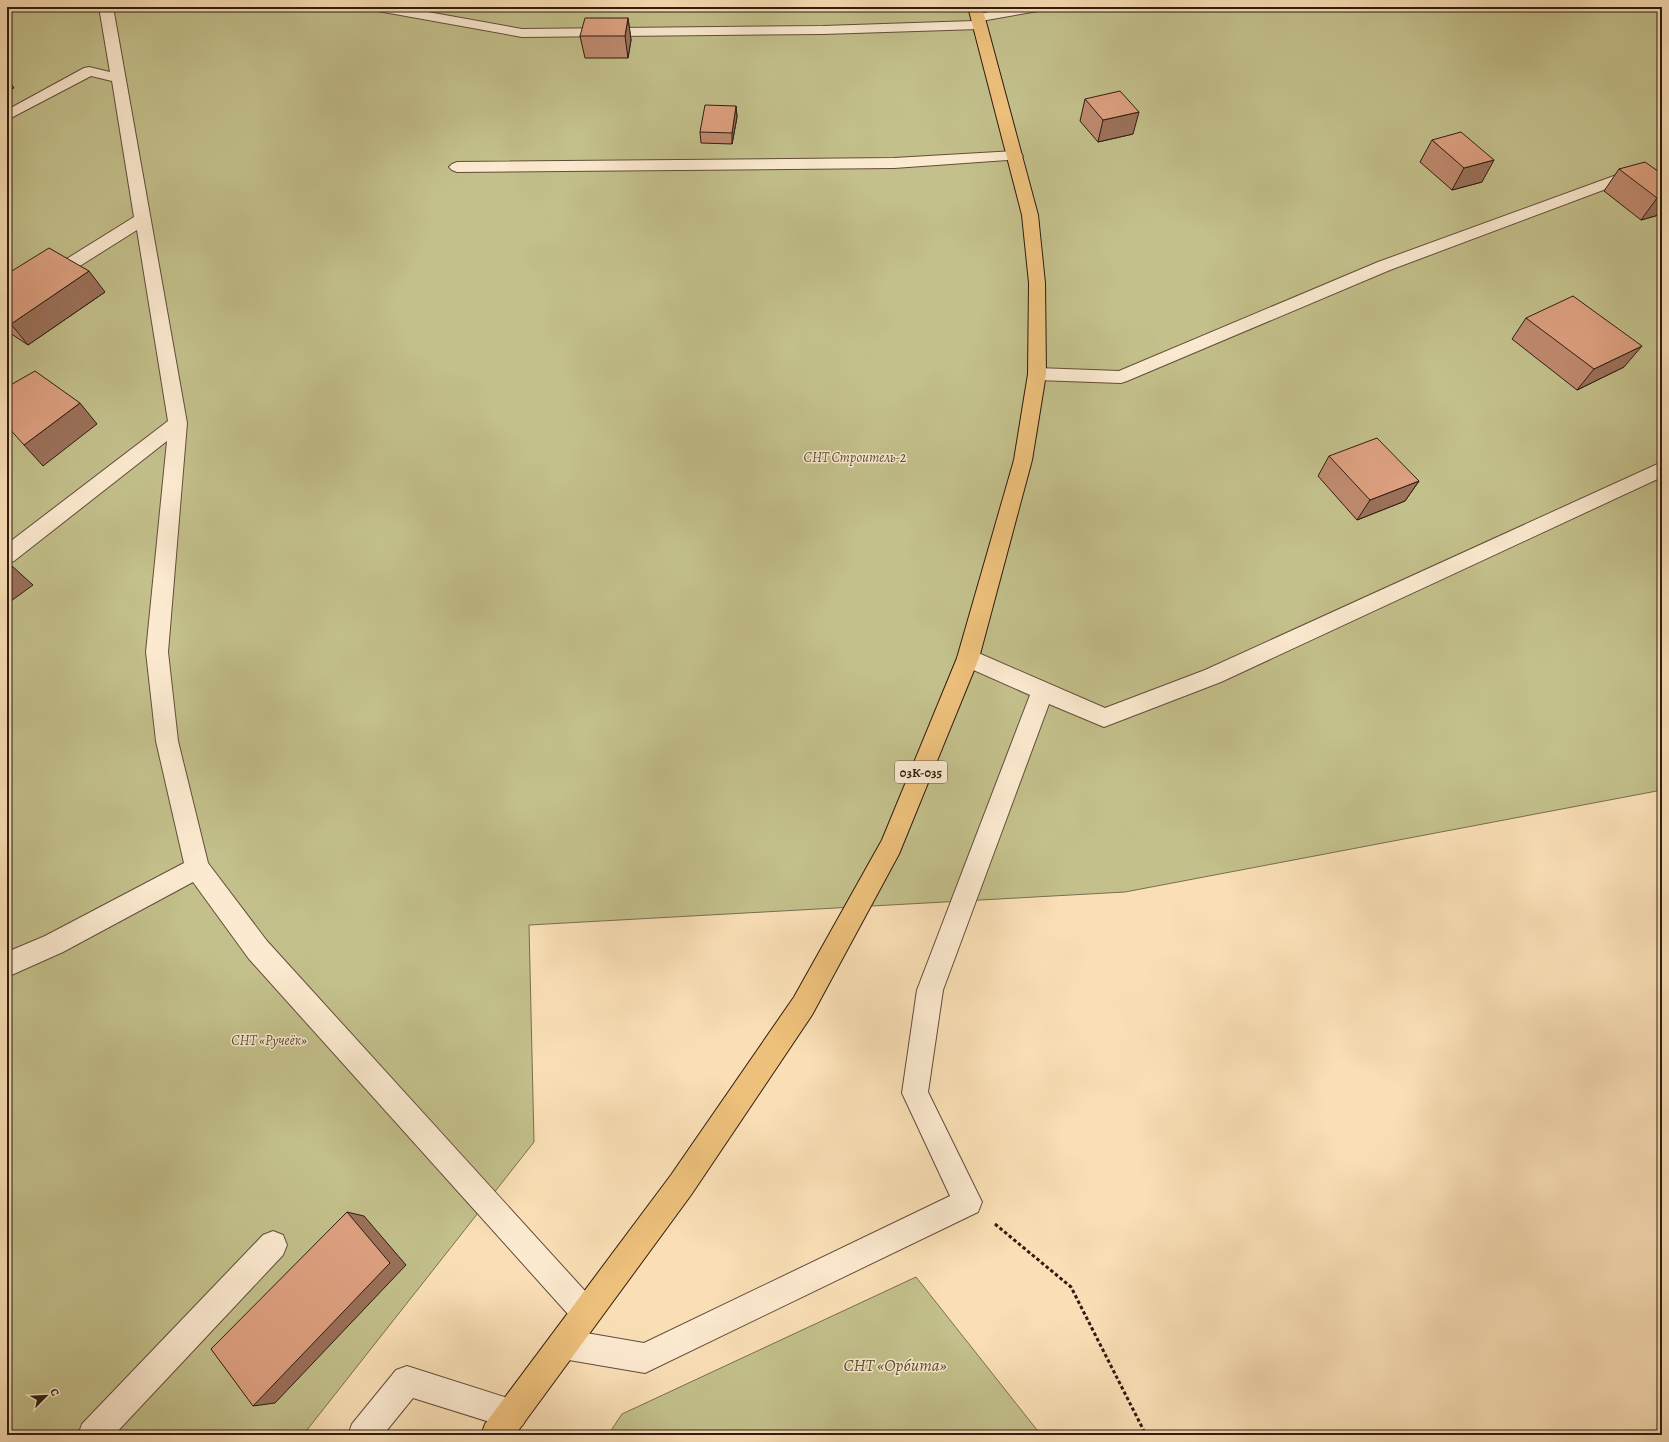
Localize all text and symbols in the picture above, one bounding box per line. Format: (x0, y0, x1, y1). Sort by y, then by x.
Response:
park label: СНТ Строитель-2 (804, 448, 906, 467)
road number: 03К-035 (895, 761, 947, 783)
park label: СНТ «Ручеёк» (231, 1031, 307, 1050)
park label: СНТ «Орбита» (843, 1354, 947, 1377)
north arrow (26, 1376, 66, 1416)
text: С (46, 1386, 63, 1398)

